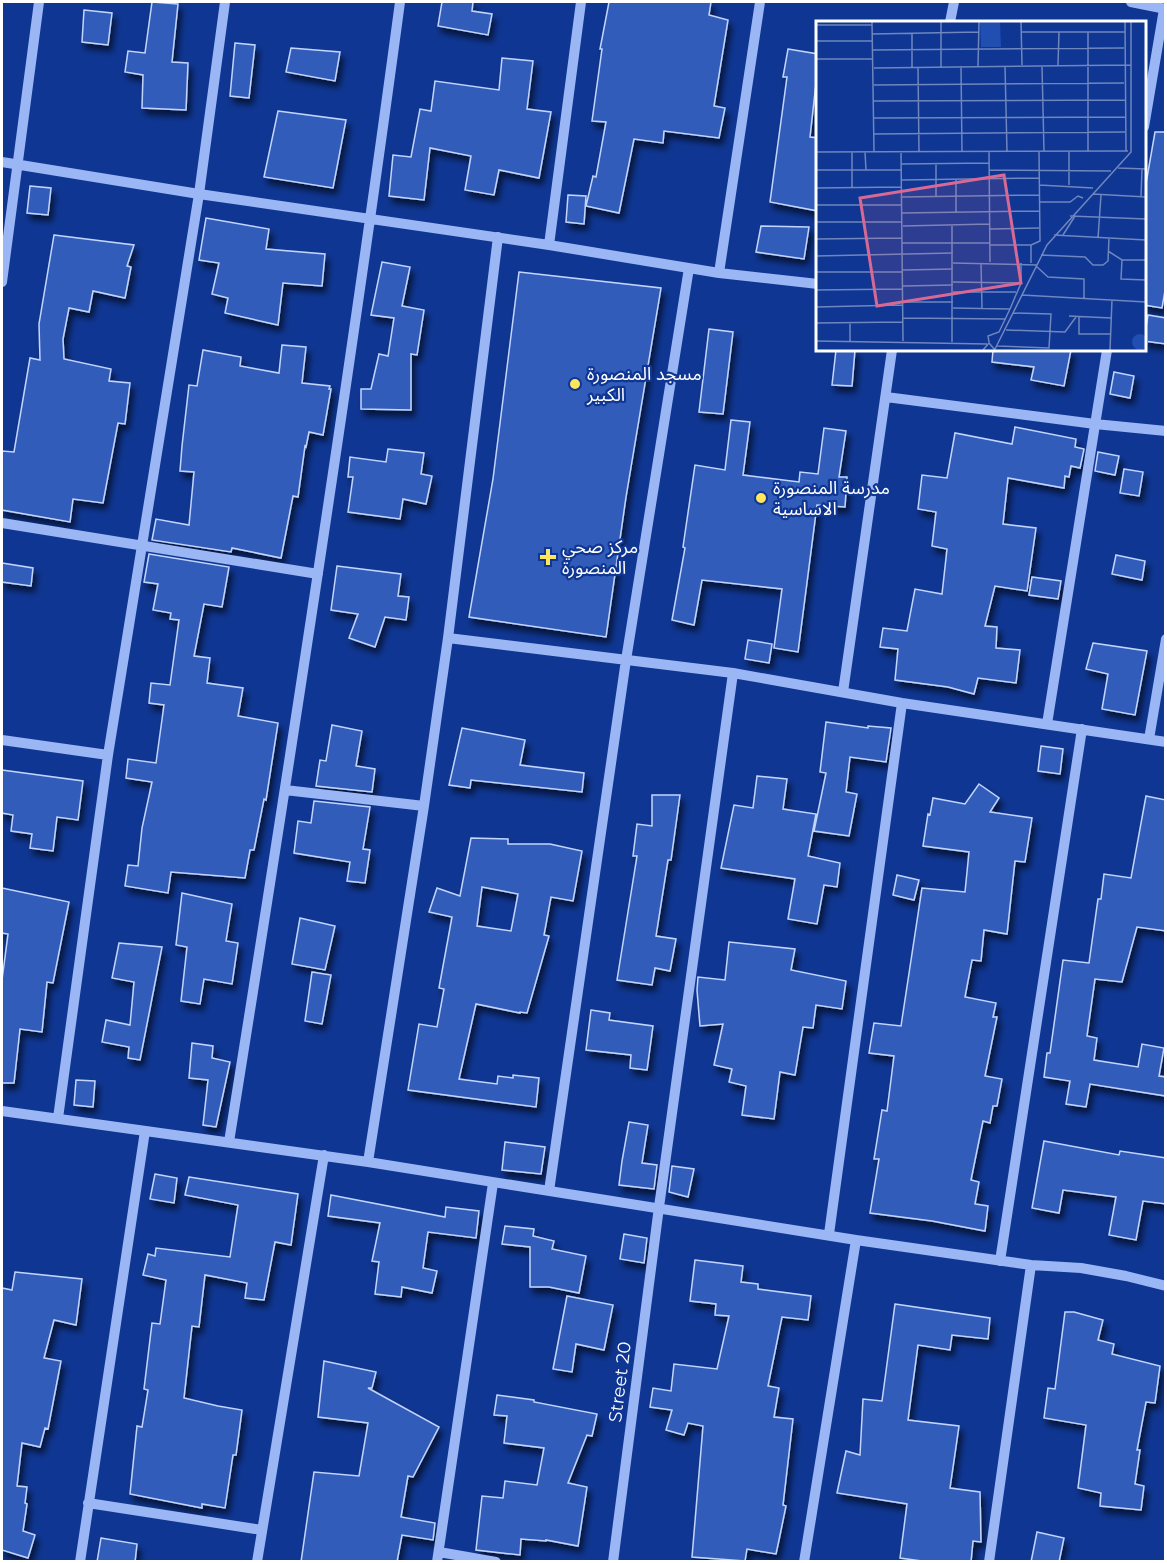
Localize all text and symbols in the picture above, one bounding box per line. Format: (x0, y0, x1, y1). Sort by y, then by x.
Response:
inset map (816, 21, 1146, 351)
place label: مسجد المنصورة الكبير (586, 363, 702, 406)
marker: مسجد المنصورة الكبير (568, 377, 582, 391)
place label: مدرسة المنصورة الاساسية (773, 477, 890, 520)
marker: مدرسة المنصورة الاساسية (754, 491, 768, 505)
place label: مركز صحي المنصورة (562, 536, 638, 579)
marker: مركز صحي المنصورة (539, 548, 557, 566)
street label: Street 20 (604, 1340, 636, 1424)

